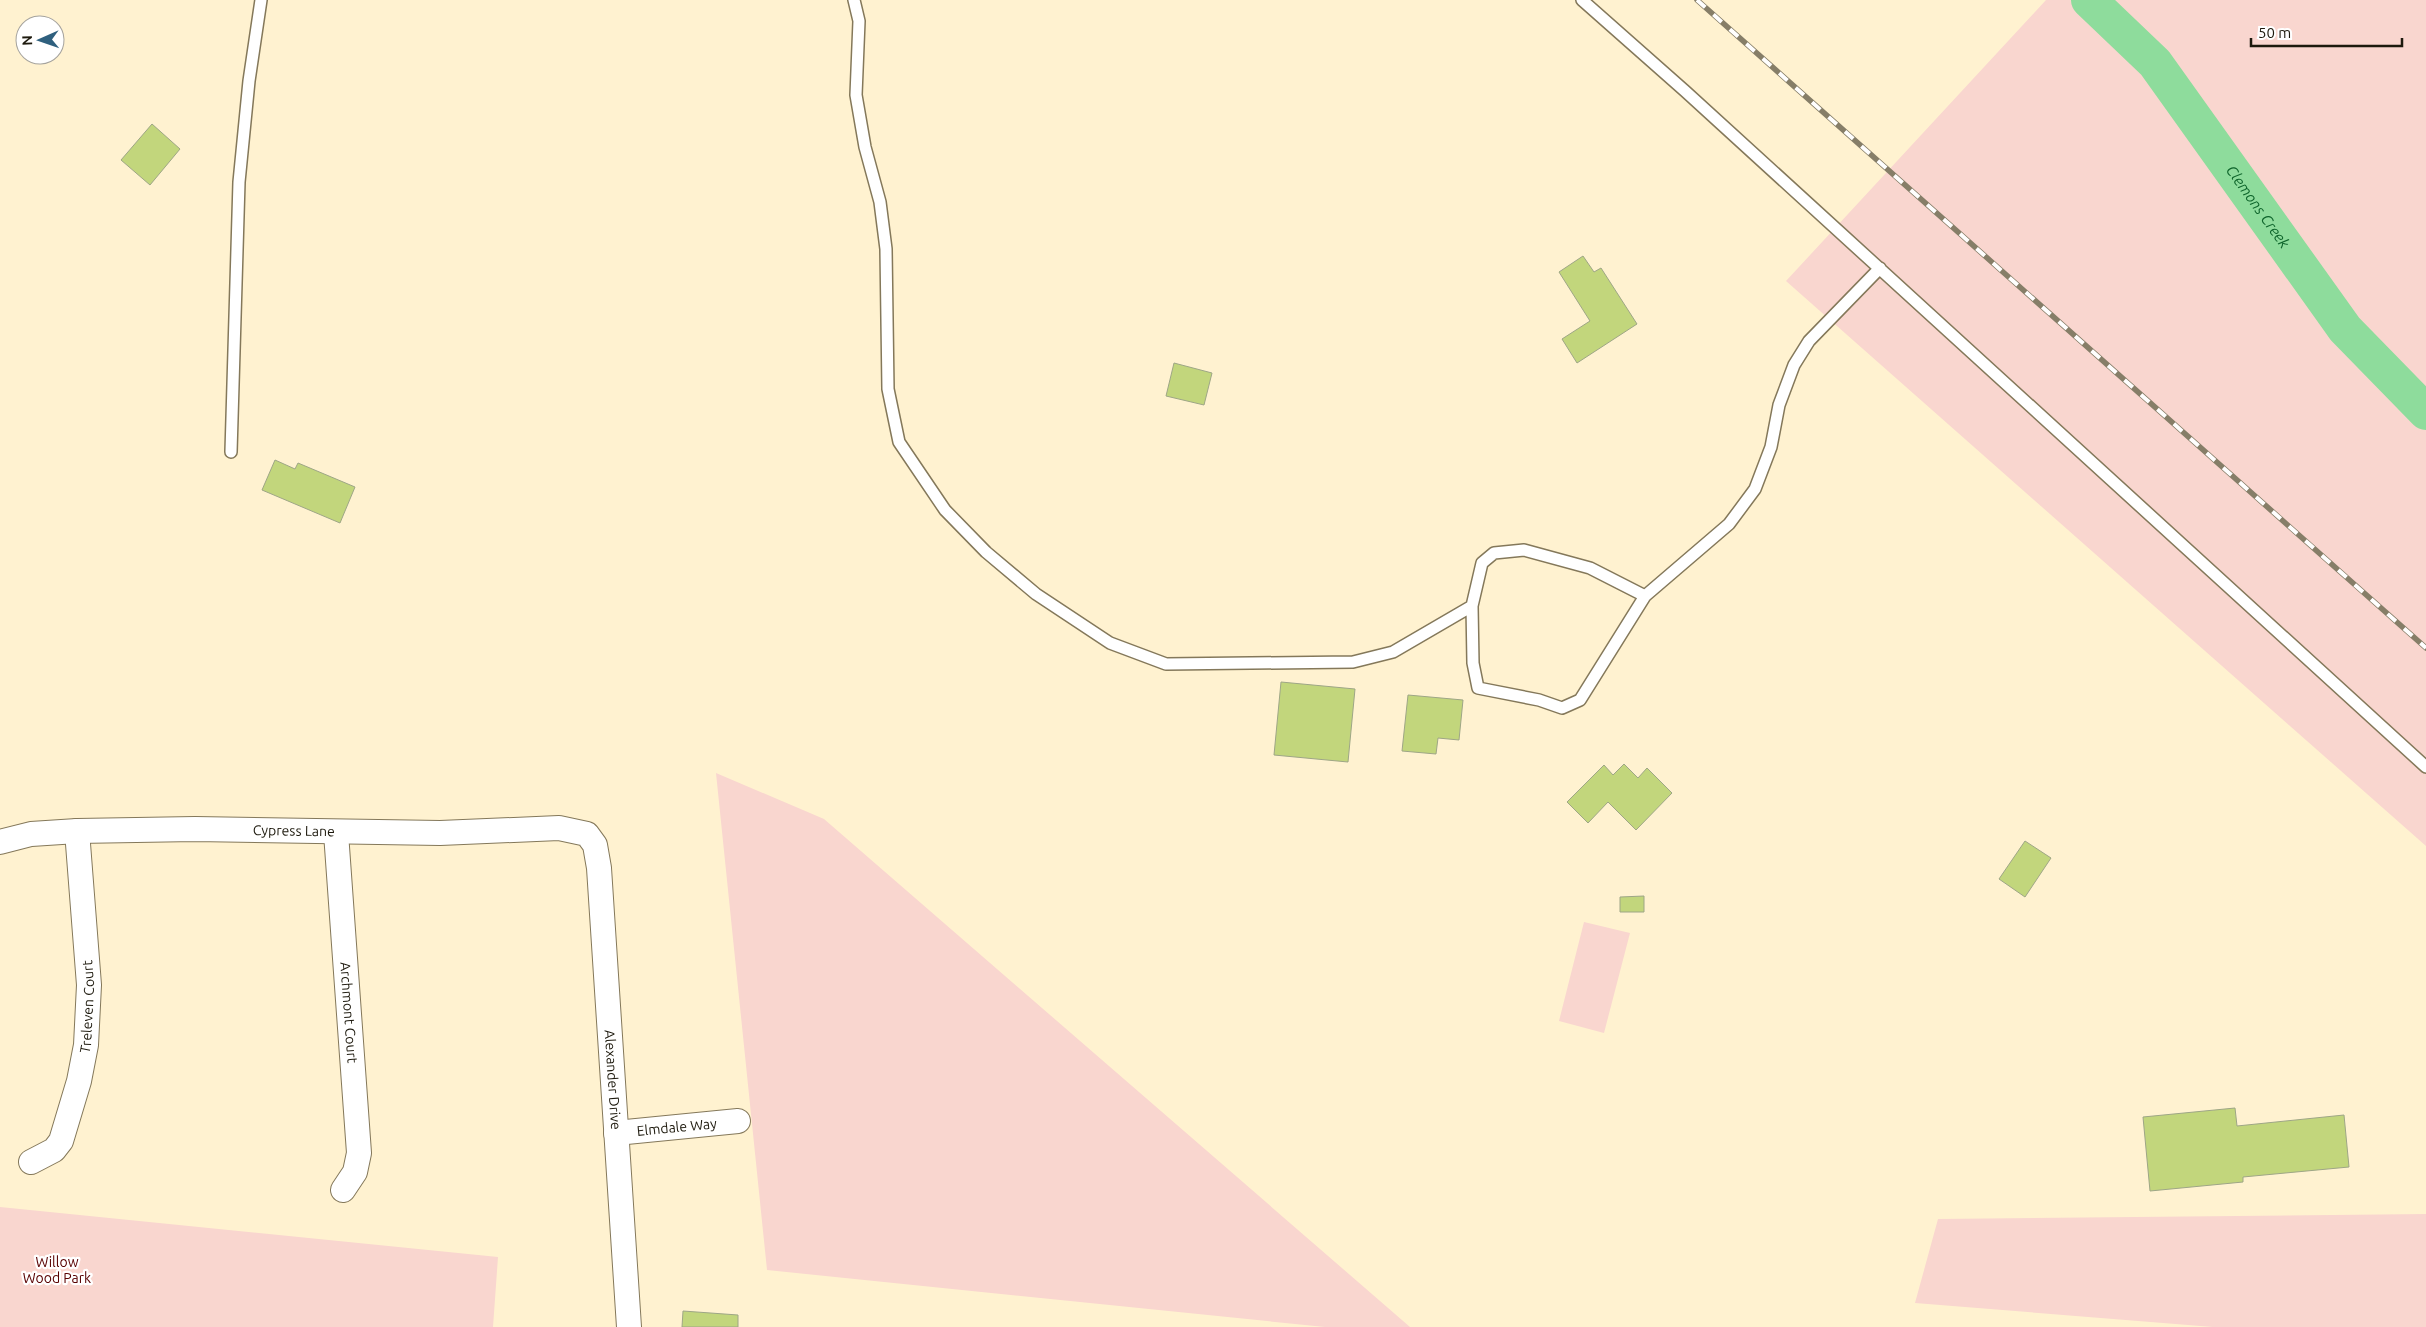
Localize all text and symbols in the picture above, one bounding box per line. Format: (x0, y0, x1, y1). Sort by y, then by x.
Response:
north arrow (15, 15, 65, 65)
scale bar (2251, 15, 2402, 47)
text: 50 m (2258, 24, 2291, 41)
text: N (19, 35, 35, 46)
water label: Clemons Creek (2223, 162, 2294, 251)
street label: Cypress Lane (253, 822, 335, 839)
street label: Treleven Court (77, 959, 97, 1055)
street label: Archmont Court (337, 961, 361, 1064)
street label: Alexander Drive (602, 1029, 624, 1130)
street label: Elmdale Way (636, 1115, 718, 1139)
park label: Willow Wood Park (23, 1254, 91, 1286)

